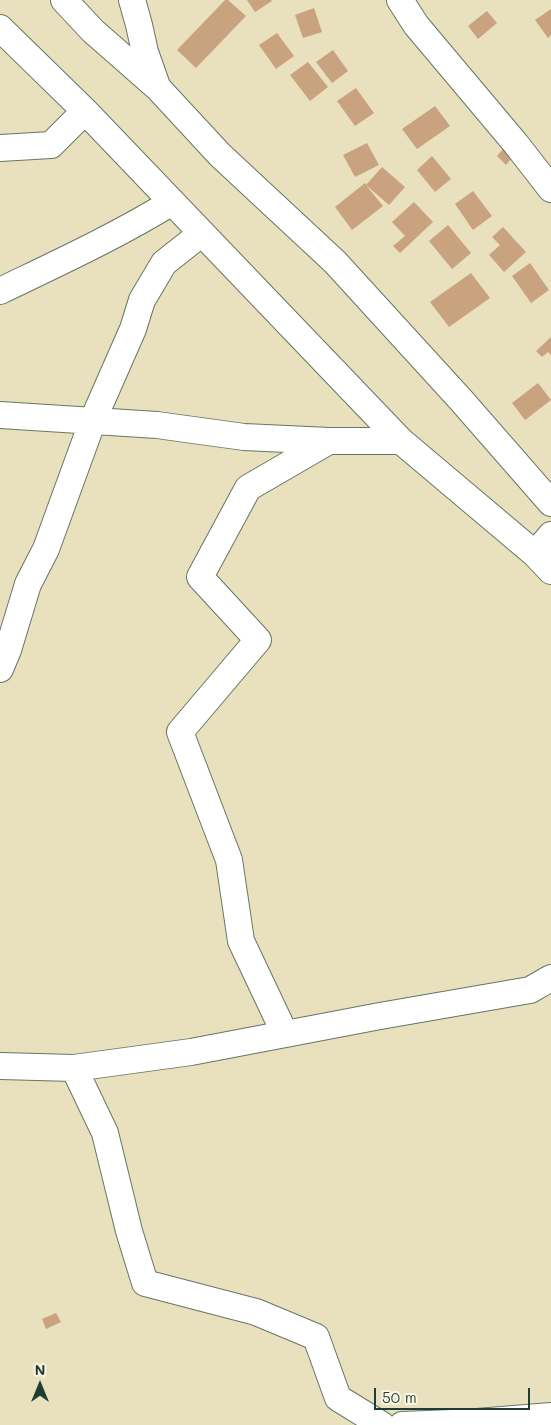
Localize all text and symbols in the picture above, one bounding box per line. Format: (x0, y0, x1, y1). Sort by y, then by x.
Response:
north arrow (15, 1360, 65, 1410)
text: N (35, 1360, 45, 1379)
scale bar (376, 1378, 532, 1410)
text: 50 m (382, 1387, 417, 1407)

